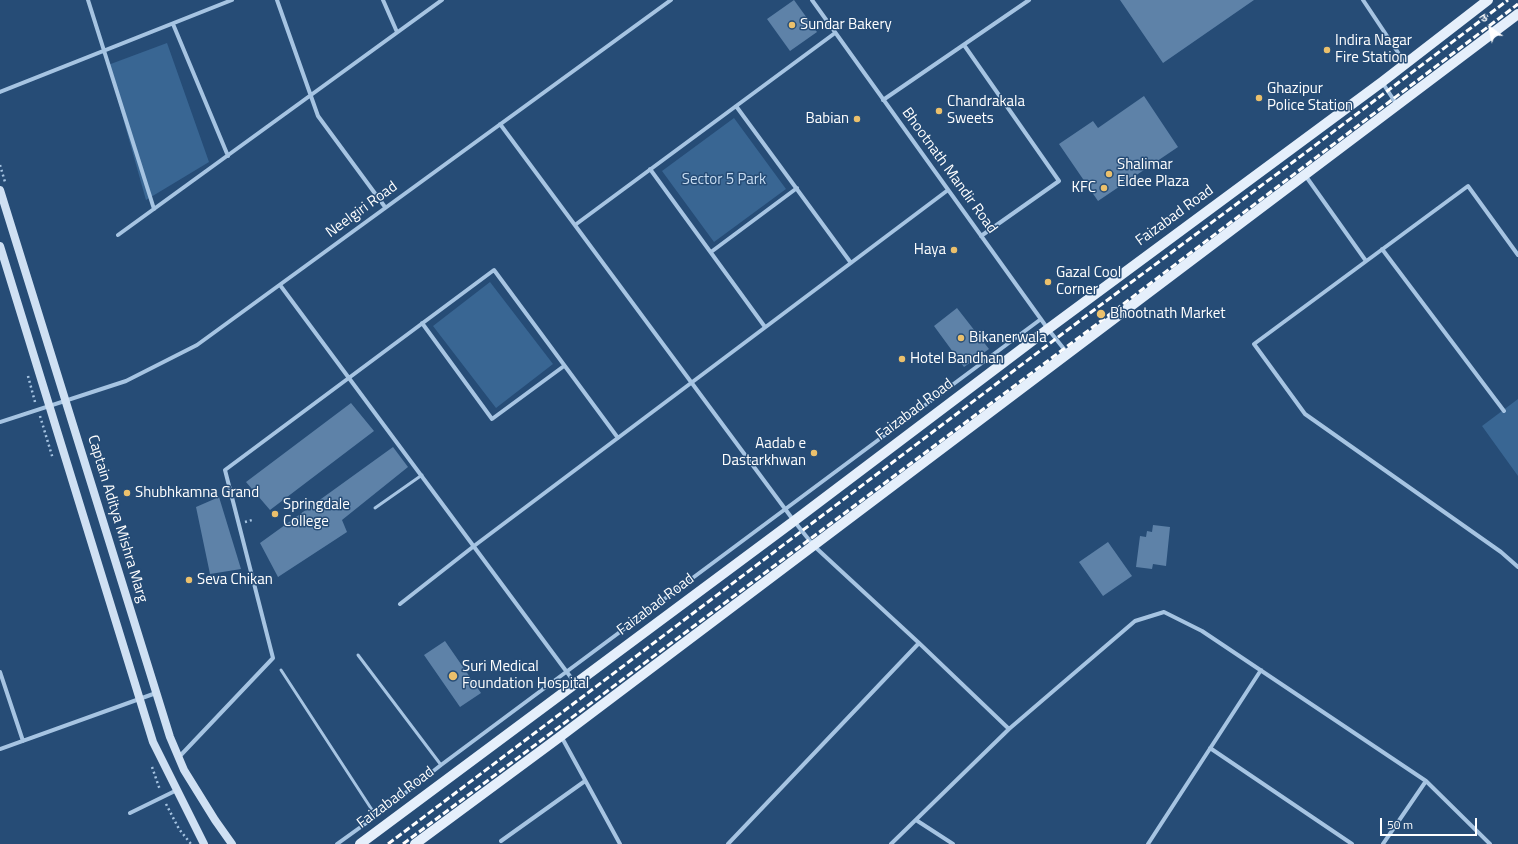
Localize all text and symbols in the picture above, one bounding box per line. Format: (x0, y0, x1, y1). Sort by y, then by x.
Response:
north arrow (1470, 8, 1510, 48)
text: उ (1476, 9, 1491, 26)
place label: Sundar Bakery (800, 16, 892, 34)
marker: Sundar Bakery (787, 20, 797, 30)
place label: Indira Nagar Fire Station (1335, 32, 1412, 67)
marker: Indira Nagar Fire Station (1322, 45, 1332, 55)
place label: Ghazipur Police Station (1267, 80, 1353, 115)
place label: Chandrakala Sweets (947, 93, 1025, 128)
marker: Ghazipur Police Station (1254, 93, 1264, 103)
street label: Bhootnath Mandir Road (897, 105, 1001, 237)
marker: Chandrakala Sweets (934, 106, 944, 116)
place label: Babian (806, 110, 849, 128)
marker: Babian (852, 114, 862, 124)
place label: Shalimar Eldee Plaza (1117, 156, 1189, 191)
marker: Shalimar Eldee Plaza (1104, 169, 1114, 179)
park label: Sector 5 Park (682, 171, 766, 189)
street label: Neelgiri Road (323, 178, 401, 242)
place label: KFC (1072, 179, 1096, 197)
street label: Faizabad Road (1133, 182, 1217, 250)
marker: KFC (1099, 183, 1109, 193)
place label: Haya (914, 241, 946, 259)
marker: Haya (949, 245, 959, 255)
place label: Gazal Cool Corner (1056, 264, 1121, 299)
marker: Gazal Cool Corner (1043, 277, 1053, 287)
place label: Bhootnath Market (1110, 305, 1226, 323)
marker: Bhootnath Market (1095, 308, 1107, 320)
place label: Bikanerwala (969, 329, 1047, 347)
marker: Bikanerwala (956, 333, 966, 343)
place label: Hotel Bandhan (910, 350, 1004, 368)
marker: Hotel Bandhan (897, 354, 907, 364)
street label: Faizabad Road (873, 375, 957, 445)
street label: Captain Aditya Mishra Marg (83, 433, 151, 605)
place label: Aadab e Dastarkhwan (722, 435, 806, 470)
marker: Aadab e Dastarkhwan (809, 448, 819, 458)
place label: Shubhkamna Grand (135, 484, 259, 502)
marker: Shubhkamna Grand (122, 488, 132, 498)
place label: Springdale College (283, 496, 350, 531)
marker: Springdale College (270, 509, 280, 519)
street label: Faizabad Road (614, 570, 698, 640)
place label: Seva Chikan (197, 571, 273, 589)
marker: Seva Chikan (184, 575, 194, 585)
place label: Suri Medical Foundation Hospital (462, 658, 589, 693)
marker: Suri Medical Foundation Hospital (447, 670, 459, 682)
street label: Faizabad Road (354, 763, 438, 833)
scale bar (1382, 810, 1479, 836)
text: 50 m (1387, 815, 1413, 834)

